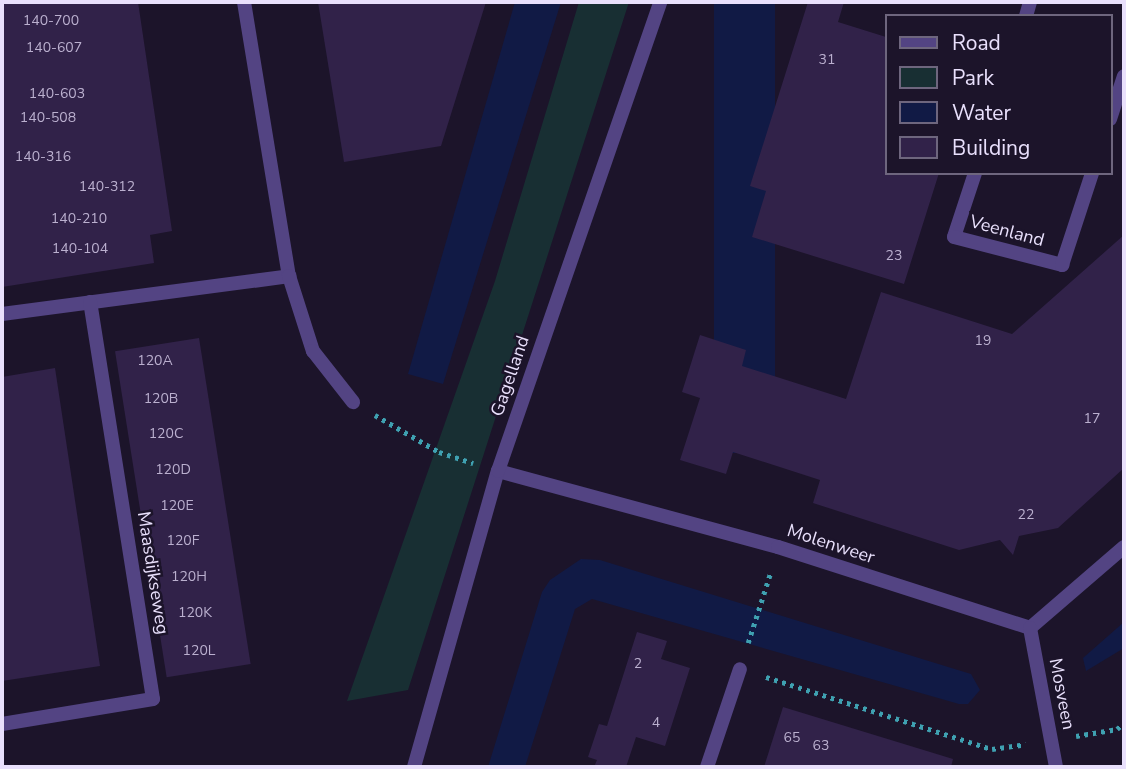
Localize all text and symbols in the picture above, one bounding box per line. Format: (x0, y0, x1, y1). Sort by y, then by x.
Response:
house number: 140-700 (23, 13, 79, 29)
legend (884, 14, 1112, 175)
text: Road (952, 29, 1001, 57)
house number: 140-607 (26, 40, 82, 56)
house number: 31 (819, 52, 835, 68)
text: Park (952, 64, 994, 92)
house number: 140-603 (29, 86, 85, 102)
text: Water (952, 99, 1011, 127)
house number: 140-508 (20, 110, 76, 126)
text: Building (952, 134, 1030, 162)
house number: 140-316 (15, 149, 71, 165)
house number: 140-312 (79, 179, 135, 195)
house number: 140-210 (51, 211, 107, 227)
street label: Veenland (967, 211, 1047, 251)
house number: 140-104 (52, 241, 108, 257)
house number: 23 (886, 248, 902, 264)
street label: Gagelland (486, 333, 534, 419)
house number: 19 (975, 333, 991, 349)
house number: 120A (137, 353, 173, 369)
house number: 120B (144, 391, 178, 407)
house number: 17 (1084, 411, 1100, 427)
house number: 120C (149, 426, 183, 442)
house number: 120D (155, 462, 191, 478)
house number: 120E (160, 498, 194, 514)
house number: 22 (1018, 507, 1034, 523)
street label: Maasdijkseweg (133, 510, 173, 636)
street label: Molenweer (784, 520, 878, 568)
house number: 120F (167, 533, 199, 549)
house number: 120H (171, 569, 207, 585)
house number: 120K (178, 605, 212, 621)
house number: 120L (183, 643, 215, 659)
house number: 2 (634, 656, 642, 672)
street label: Mosveen (1044, 656, 1080, 732)
house number: 4 (652, 715, 660, 731)
house number: 65 (784, 730, 800, 746)
house number: 63 (813, 738, 829, 754)

